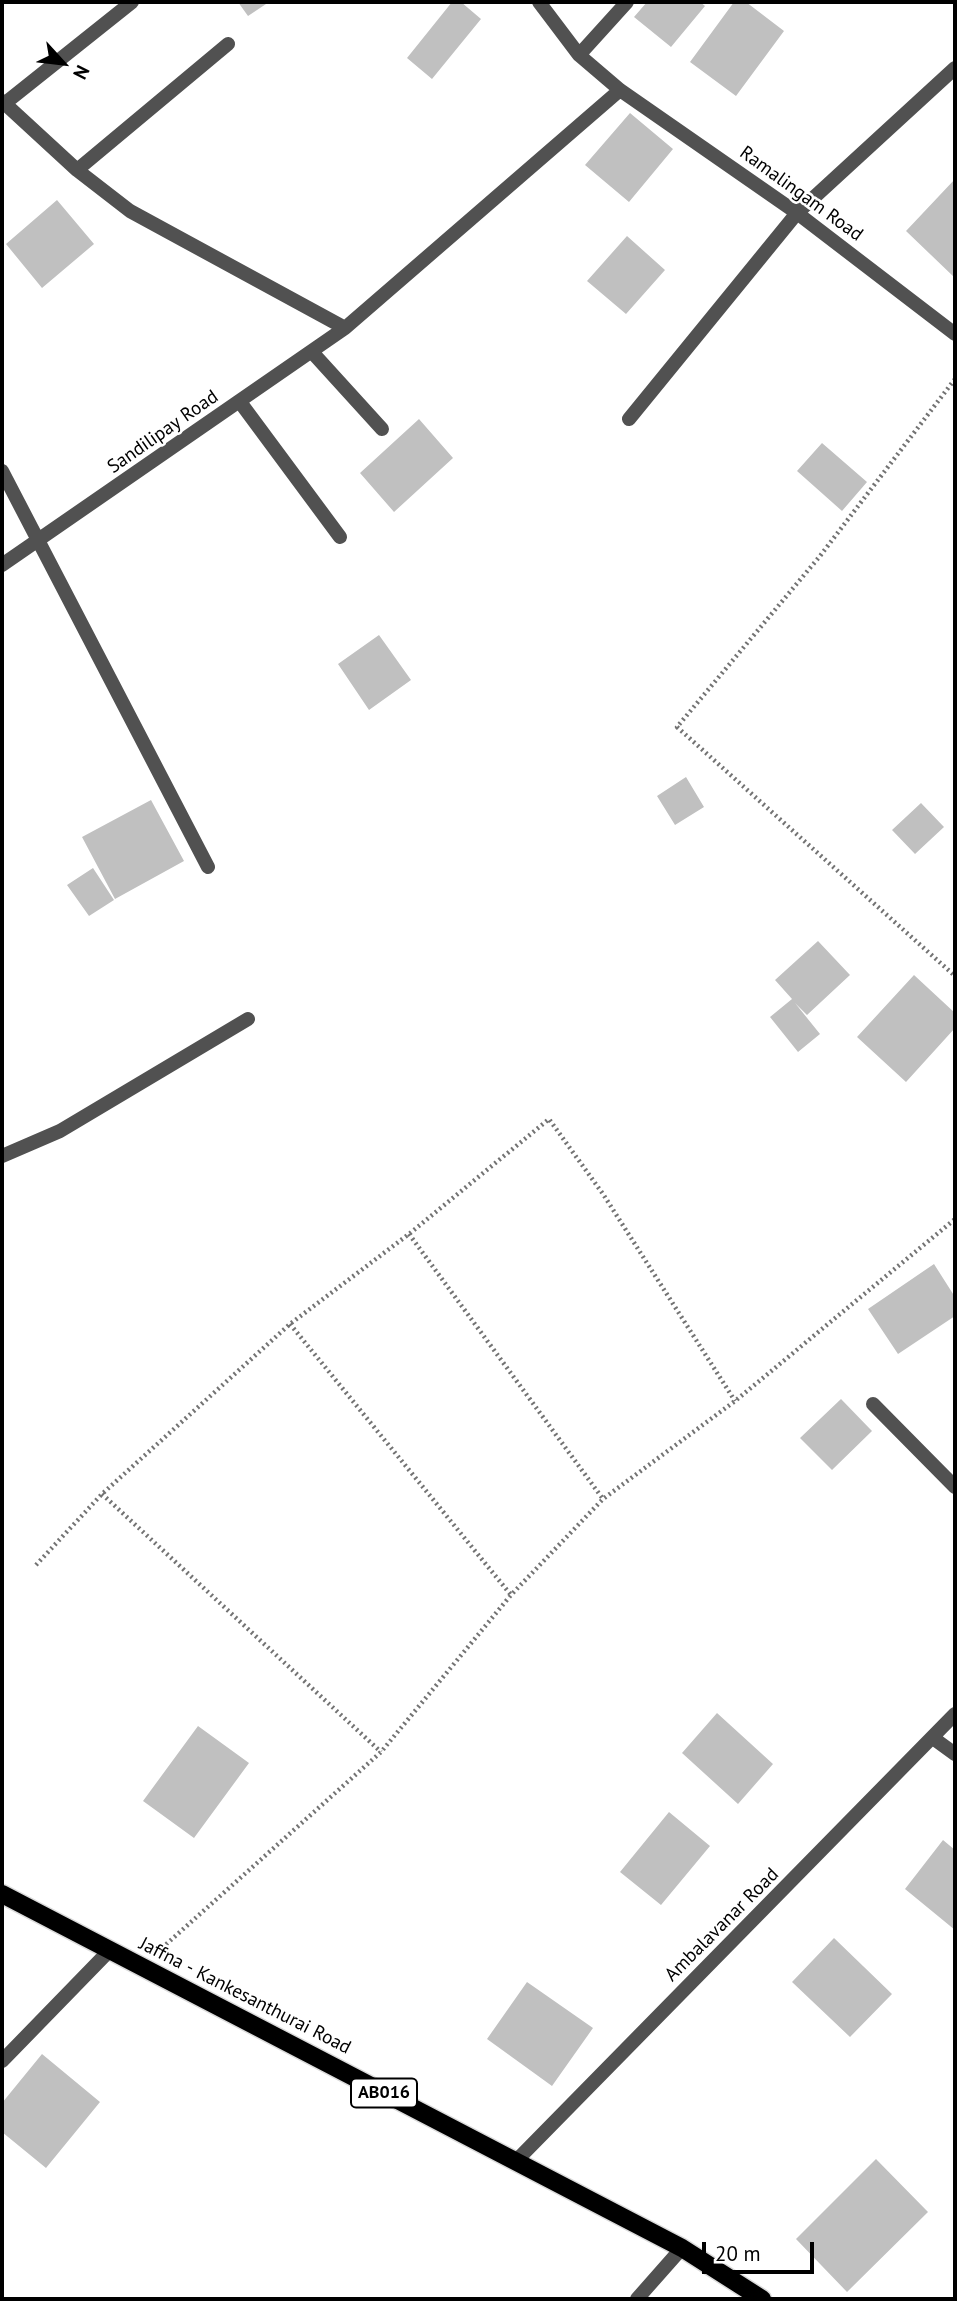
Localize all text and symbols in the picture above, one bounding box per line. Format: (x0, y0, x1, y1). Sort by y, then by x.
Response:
north arrow (28, 28, 98, 98)
text: N (68, 62, 95, 84)
street label: Ramalingam Road (735, 142, 867, 246)
street label: Sandilipay Road (103, 385, 223, 479)
street label: Ambalavanar Road (660, 1863, 784, 1987)
street label: Jaffna - Kankesanthurai Road (135, 1933, 355, 2059)
road number: AB016 (351, 2078, 417, 2108)
scale bar (705, 2228, 817, 2272)
text: 20 m (715, 2240, 761, 2267)

